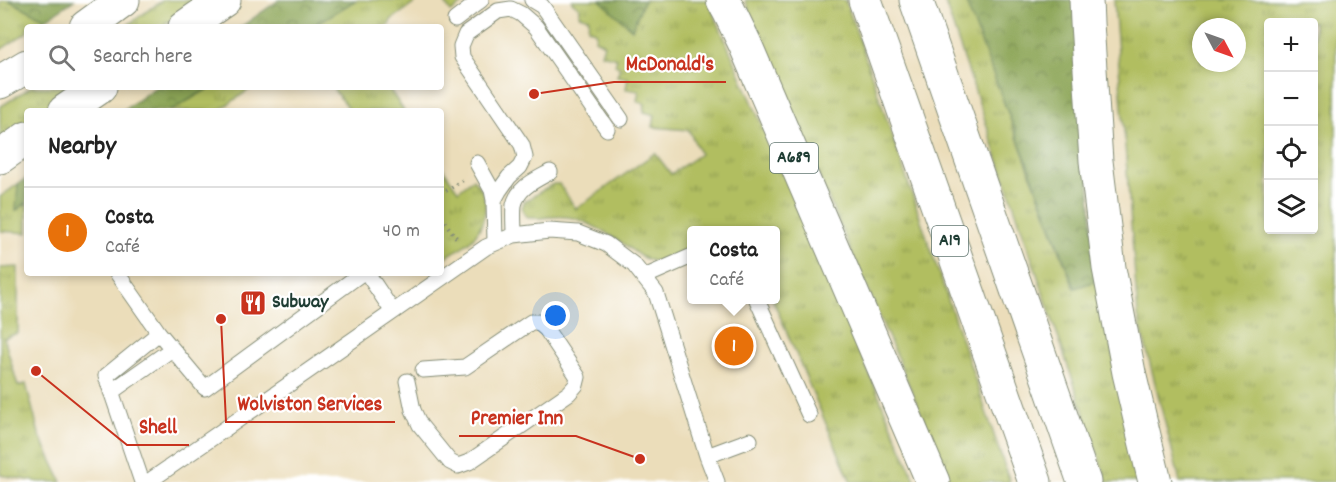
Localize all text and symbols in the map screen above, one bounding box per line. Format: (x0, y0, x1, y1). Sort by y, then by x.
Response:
north arrow (1192, 18, 1246, 72)
map controls (1264, 18, 1318, 234)
button: + (1264, 18, 1318, 72)
search box (24, 24, 444, 90)
icon: search (45, 41, 78, 74)
text: Search here (93, 42, 192, 73)
callout: McDonald's (614, 43, 726, 82)
text: McDonald's (626, 51, 714, 81)
button: − (1264, 72, 1318, 126)
button: locate (1264, 126, 1318, 180)
text: Nearby (48, 129, 116, 166)
road number: A689 (770, 143, 818, 173)
button: layers (1264, 180, 1318, 234)
text: Costa (105, 203, 153, 234)
text: 1 (65, 218, 70, 246)
text: 40 m (382, 218, 420, 246)
popup (687, 226, 780, 304)
road number: A19 (932, 226, 968, 256)
text: Café (105, 234, 140, 262)
text: Costa (709, 236, 758, 267)
text: Café (709, 267, 744, 295)
restaurant icon: Subway (238, 288, 268, 318)
place label: Subway (272, 289, 329, 317)
your location (541, 301, 570, 330)
pin: 1 (714, 324, 754, 368)
callout: Wolviston Services (226, 383, 395, 422)
text: Wolviston Services (238, 391, 383, 421)
callout: Premier Inn (459, 397, 576, 436)
text: Premier Inn (471, 405, 564, 435)
callout: Shell (127, 406, 189, 445)
text: Shell (139, 414, 178, 444)

